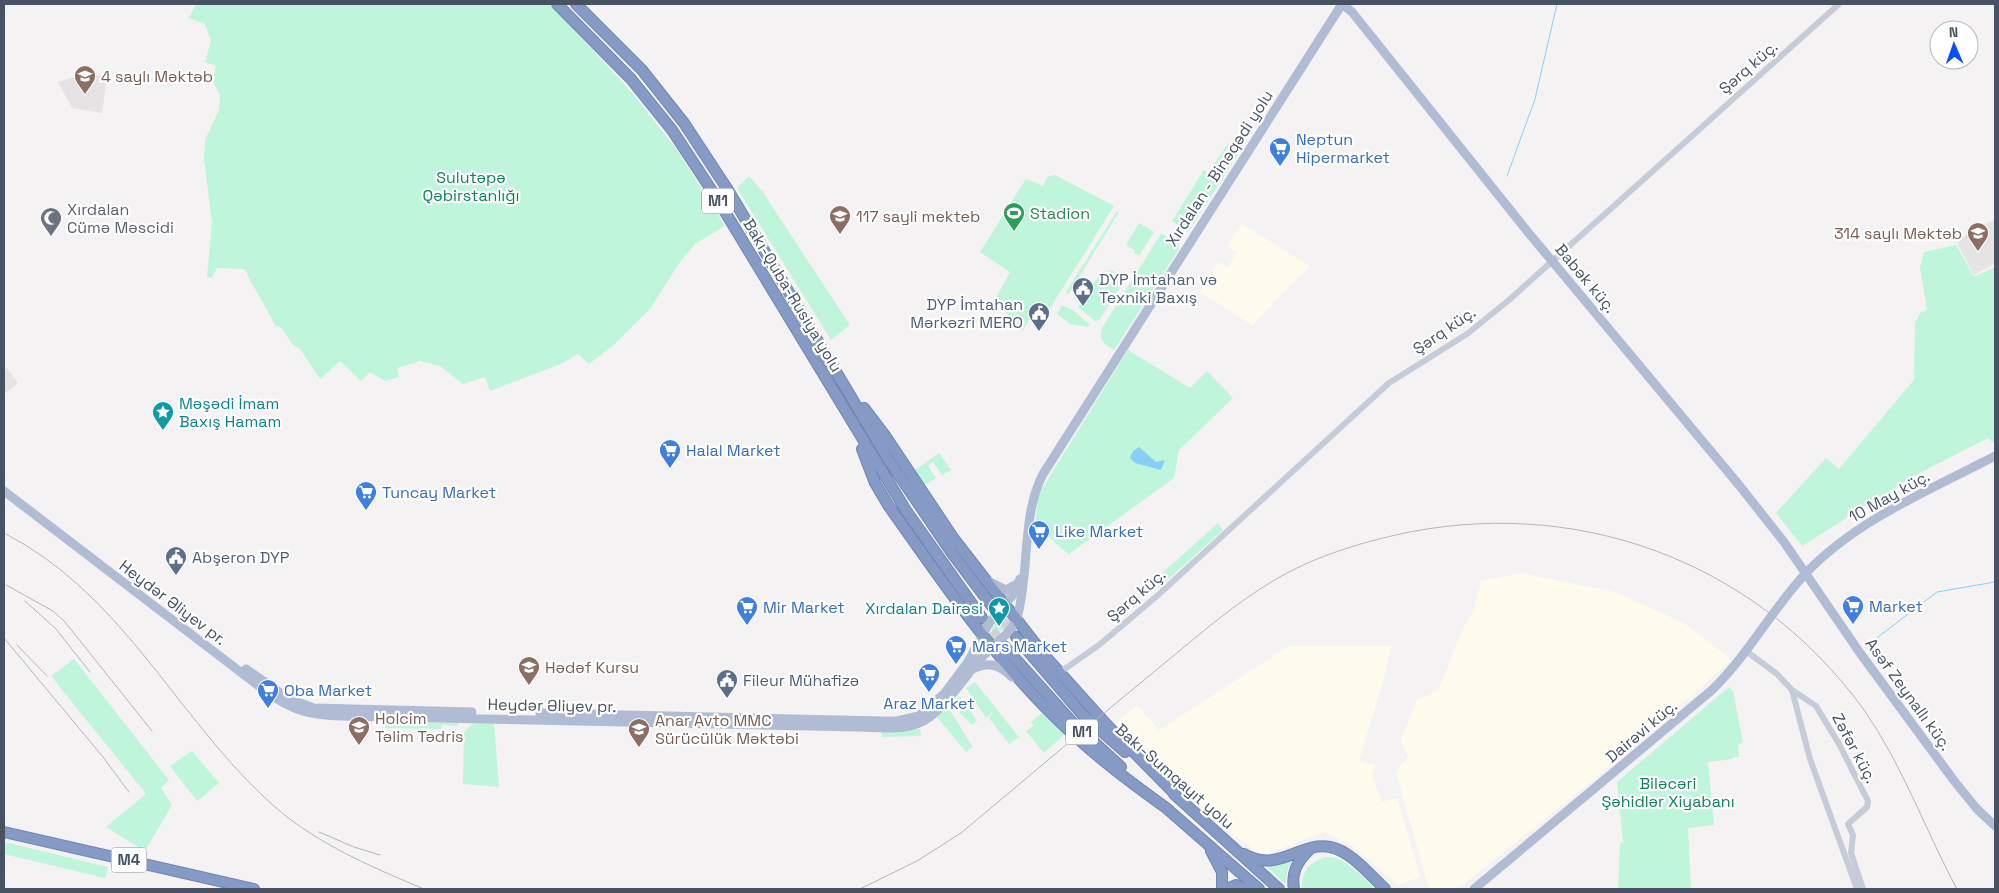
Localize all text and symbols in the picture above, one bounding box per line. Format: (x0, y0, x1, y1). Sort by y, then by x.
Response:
north arrow (1929, 20, 1979, 70)
text: N (1949, 23, 1959, 41)
street label: Şərq küç. (1715, 36, 1782, 99)
school or university icon: 4 saylı Məktəb (73, 64, 97, 95)
place label: 4 saylı Məktəb (101, 66, 213, 87)
street label: Xırdalan - Binəqədi yolu (1161, 86, 1278, 250)
place label: Neptun Hipermarket (1296, 129, 1390, 168)
supermarket icon: Neptun Hipermarket (1268, 136, 1292, 167)
park label: Sulutəpə Qəbirstanlığı (423, 167, 519, 206)
road number: M1 (702, 188, 734, 214)
place label: Xırdalan Cümə Məscidi (67, 199, 174, 238)
sports icon: Stadion (1002, 201, 1026, 232)
place label: Stadion (1030, 203, 1090, 224)
school or university icon: 117 sayli mekteb (828, 204, 852, 235)
mosque icon: Xırdalan Cümə Məscidi (39, 206, 63, 237)
place label: 117 sayli mekteb (856, 206, 980, 227)
street label: Bakı-Quba-Rusiya yolu (738, 215, 847, 376)
school or university icon: 314 saylı Məktəb (1966, 221, 1990, 252)
place label: 314 saylı Məktəb (1834, 223, 1962, 244)
street label: Babək küç. (1551, 239, 1621, 317)
place label: DYP İmtahan və Texniki Baxış (1099, 269, 1217, 308)
public building icon: DYP İmtahan və Texniki Baxış (1071, 276, 1095, 307)
place label: DYP İmtahan Mərkəzri MERO (910, 294, 1023, 333)
public building icon: DYP İmtahan Mərkəzri MERO (1027, 301, 1051, 332)
street label: Şərq küç. (1409, 302, 1480, 359)
place label: Məşədi İmam Baxış Hamam (179, 393, 281, 432)
place icon: Məşədi İmam Baxış Hamam (151, 400, 175, 431)
supermarket icon: Halal Market (658, 438, 682, 469)
place label: Halal Market (686, 440, 781, 461)
street label: 10 May küç. (1845, 466, 1934, 527)
supermarket icon: Tuncay Market (354, 480, 378, 511)
place label: Tuncay Market (382, 482, 496, 503)
supermarket icon: Like Market (1027, 519, 1051, 550)
place label: Like Market (1055, 521, 1143, 542)
public building icon: Abşeron DYP (164, 545, 188, 576)
place label: Abşeron DYP (192, 547, 290, 568)
street label: Heydər Əliyev pr. (115, 555, 231, 650)
street label: Şərq küç. (1103, 564, 1170, 627)
supermarket icon: Market (1841, 594, 1865, 625)
supermarket icon: Mir Market (735, 595, 759, 626)
place icon: Xırdalan Dairəsi (987, 596, 1011, 627)
place label: Market (1869, 596, 1923, 617)
place label: Mir Market (763, 597, 845, 618)
place label: Xırdalan Dairəsi (865, 598, 983, 619)
supermarket icon: Mars Market (944, 634, 968, 665)
street label: Asəf Zeynallı küç. (1861, 634, 1956, 755)
place label: Mars Market (972, 636, 1067, 657)
school or university icon: Hədəf Kursu (517, 655, 541, 686)
place label: Hədəf Kursu (545, 657, 639, 678)
supermarket icon: Araz Market (917, 662, 941, 693)
public building icon: Fileur Mühafizə (715, 668, 739, 699)
place label: Fileur Mühafizə (743, 670, 859, 691)
supermarket icon: Oba Market (256, 678, 280, 709)
place label: Oba Market (284, 680, 372, 701)
place label: Araz Market (883, 693, 975, 714)
street label: Heydər Əliyev pr. (487, 694, 617, 717)
street label: Dairəvi küç. (1601, 695, 1681, 767)
place label: Holcim Təlim Tədris (375, 708, 464, 747)
place label: Anar Avto MMC Sürücülük Məktəbi (655, 710, 799, 749)
street label: Zəfər küç. (1827, 710, 1882, 787)
school or university icon: Holcim Təlim Tədris (347, 715, 371, 746)
school or university icon: Anar Avto MMC Sürücülük Məktəbi (627, 717, 651, 748)
street label: Bakı-Sumqayıt yolu (1111, 719, 1238, 834)
road number: M1 (1066, 720, 1098, 744)
park label: Biləcəri Şəhidlər Xiyabanı (1601, 773, 1735, 812)
road number: M4 (112, 848, 146, 872)

